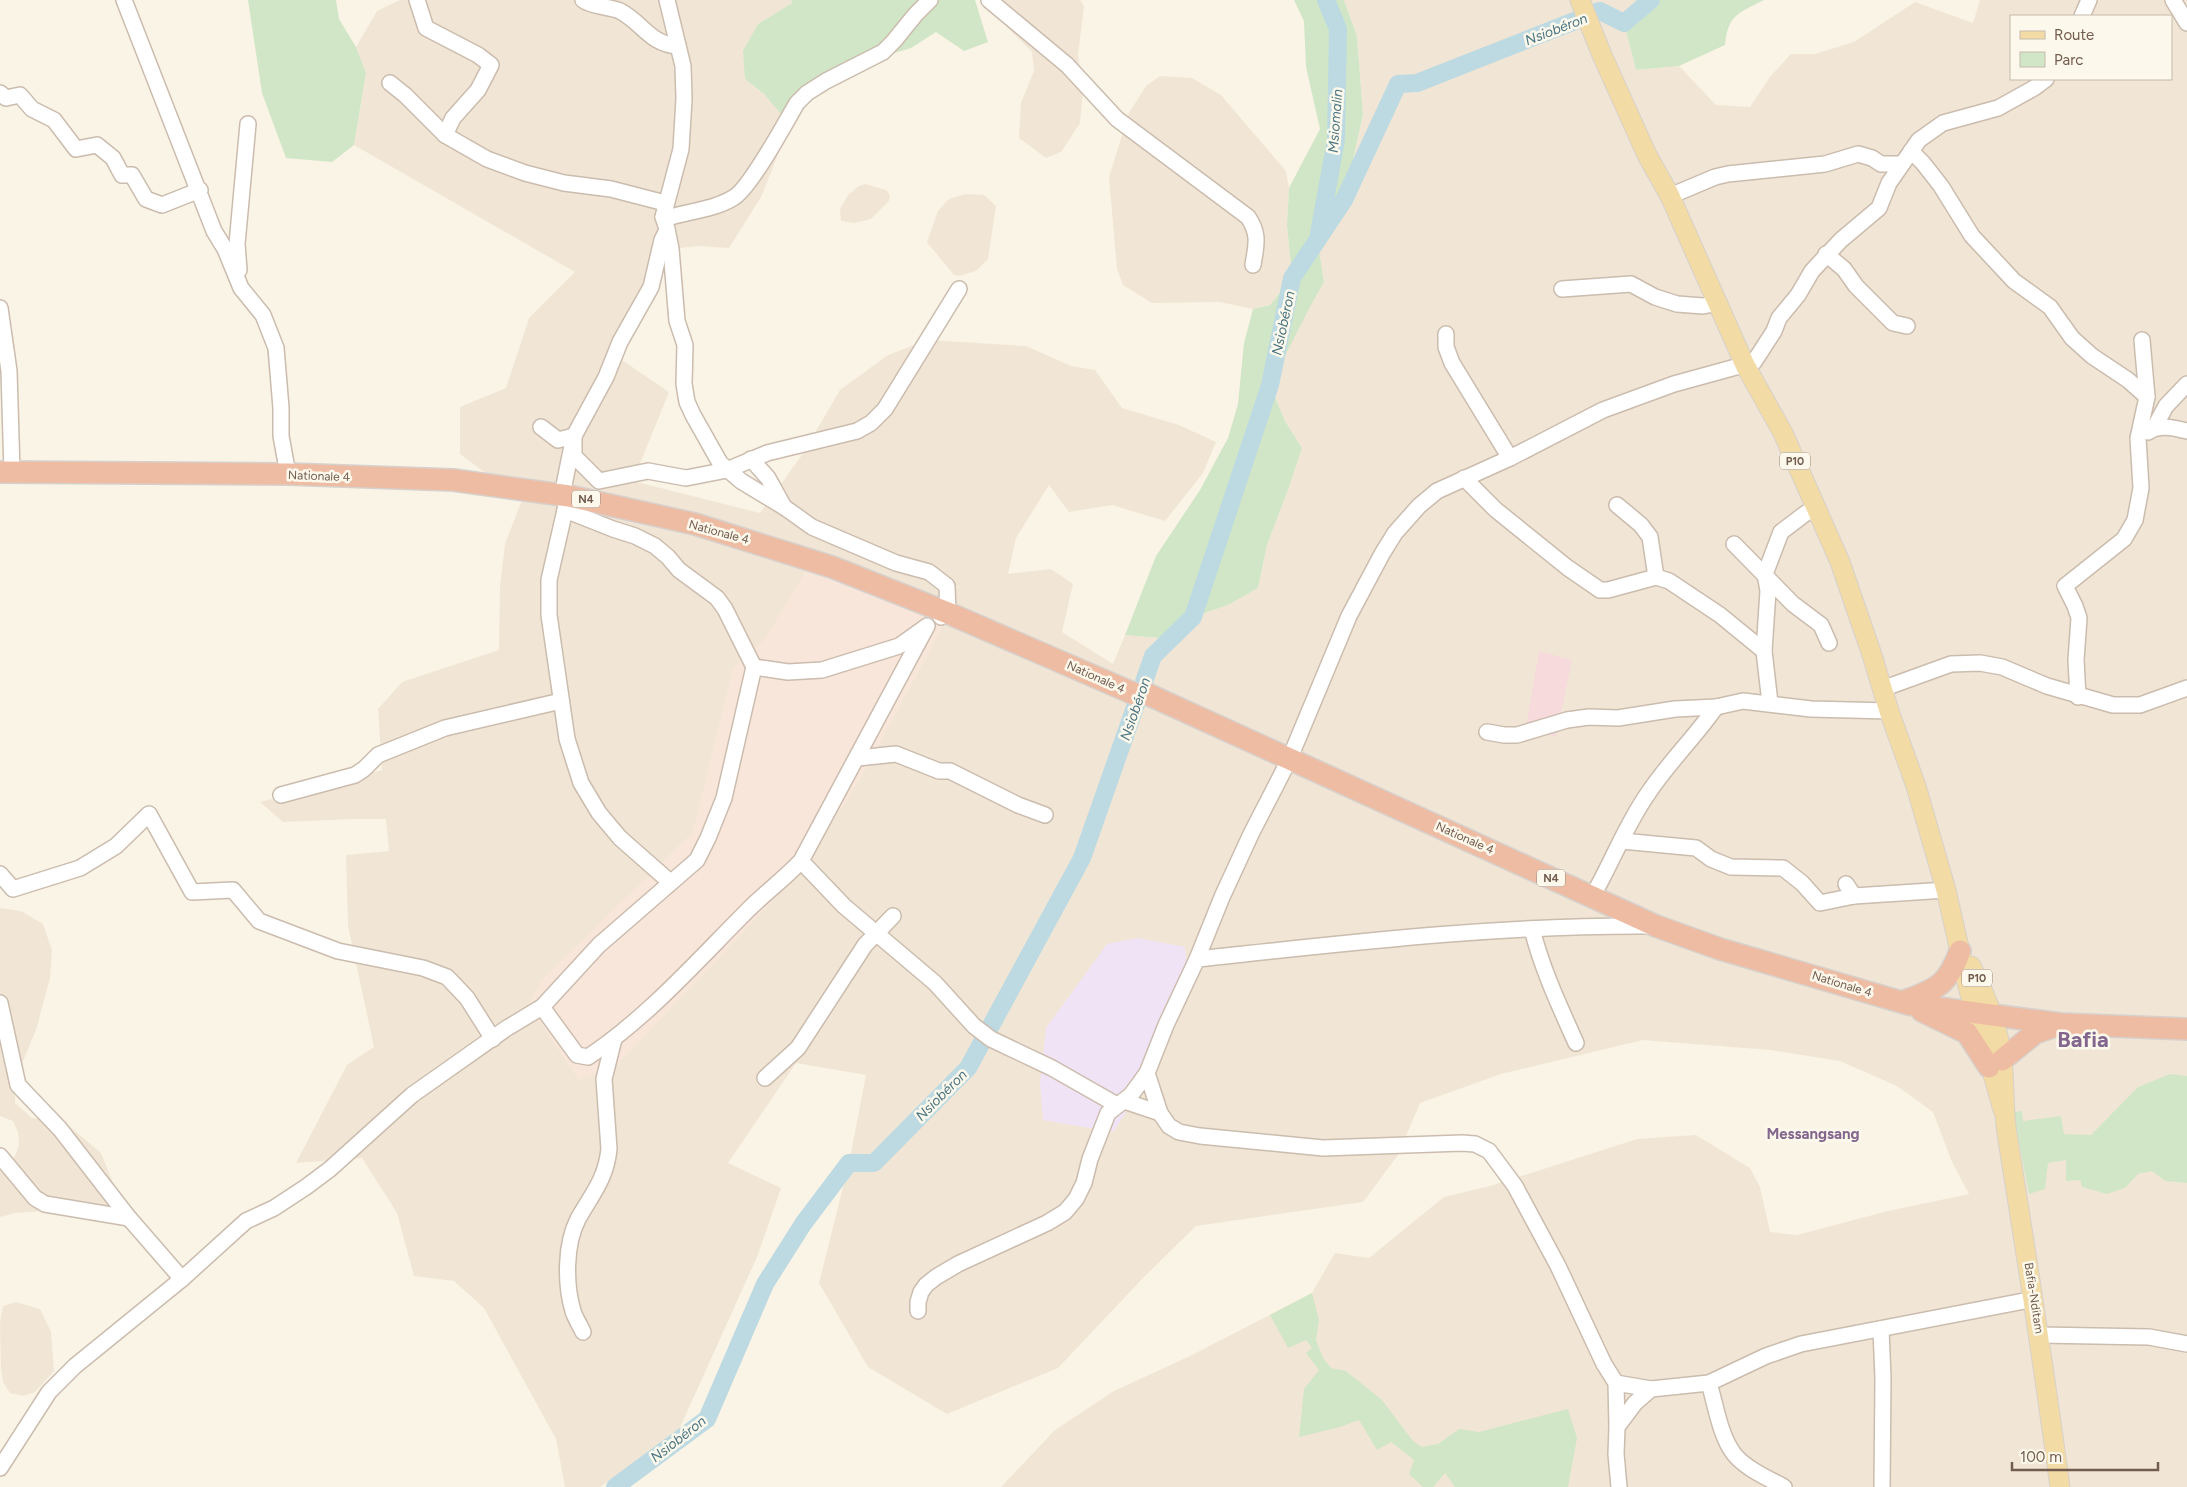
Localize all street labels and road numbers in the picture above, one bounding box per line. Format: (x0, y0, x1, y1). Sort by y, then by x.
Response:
road number: P10 (1780, 452, 1810, 470)
street label: Nationale 4 (288, 468, 351, 484)
road number: N4 (572, 490, 600, 508)
street label: Nationale 4 (687, 517, 751, 547)
street label: Nationale 4 (1065, 658, 1128, 696)
street label: Nationale 4 (1434, 819, 1497, 857)
road number: N4 (1537, 870, 1565, 886)
street label: Nationale 4 (1810, 968, 1874, 1000)
road number: P10 (1962, 970, 1992, 986)
street label: Bafia-Nditam (2021, 1261, 2047, 1335)

